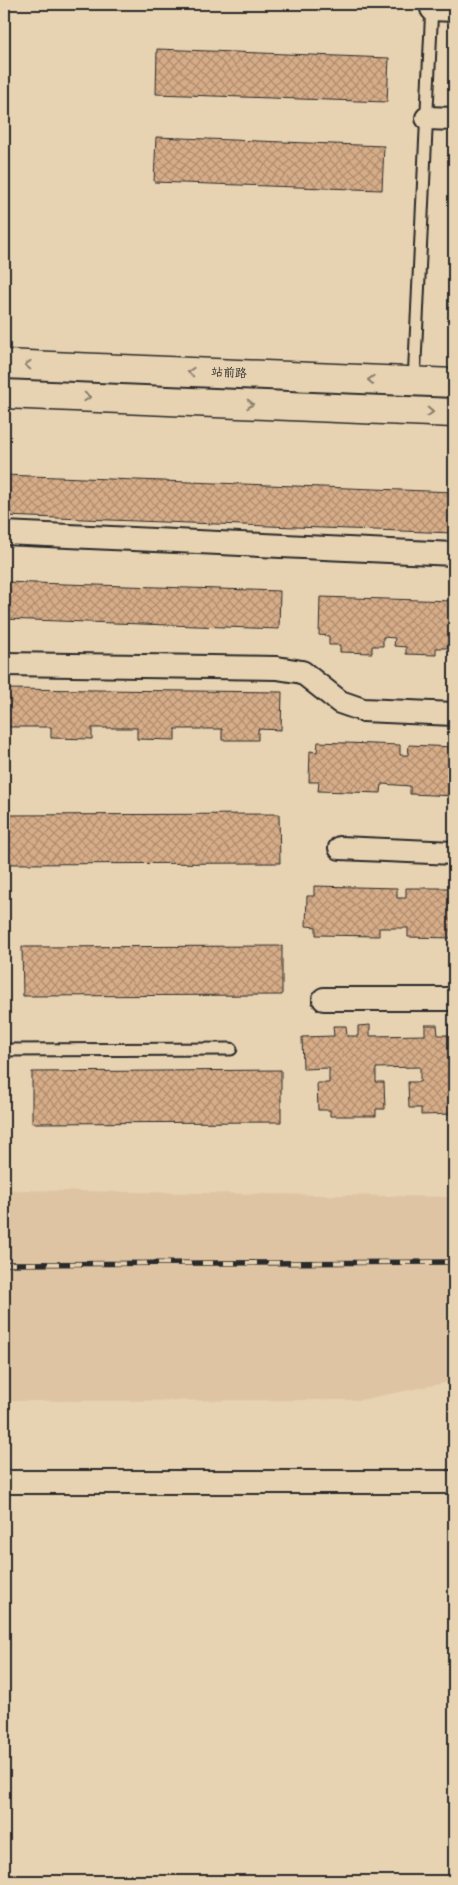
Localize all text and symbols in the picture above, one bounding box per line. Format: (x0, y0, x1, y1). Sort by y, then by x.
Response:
one-way arrow (24, 359, 32, 370)
street label: 站前路 (211, 363, 247, 383)
one-way arrow (186, 366, 194, 377)
one-way arrow (366, 374, 374, 385)
one-way arrow (84, 392, 92, 403)
one-way arrow (246, 399, 254, 410)
one-way arrow (426, 407, 434, 417)

